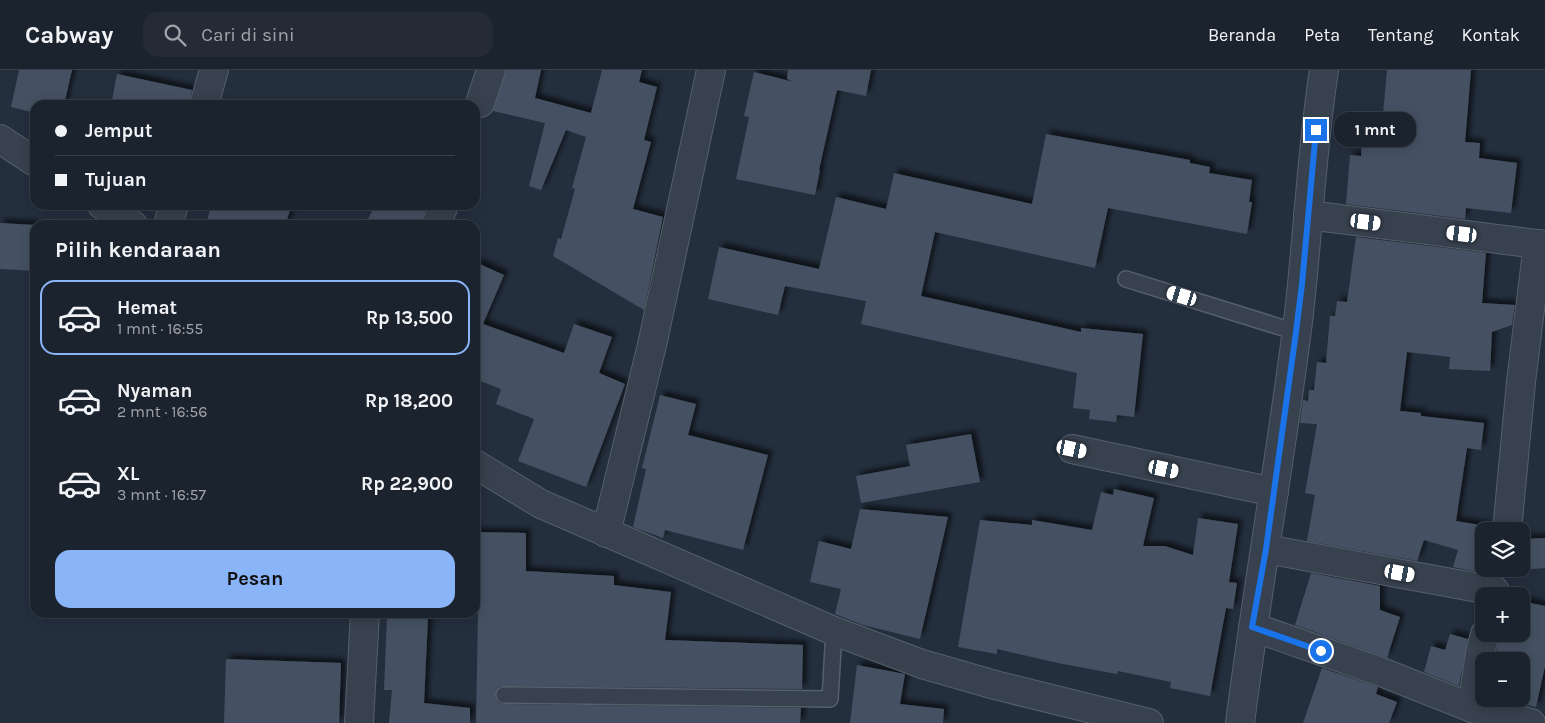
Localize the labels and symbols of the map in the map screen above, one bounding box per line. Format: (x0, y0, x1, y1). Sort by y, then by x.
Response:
callout: 1 mnt (1334, 112, 1416, 148)
route end (1305, 119, 1327, 141)
car (1350, 213, 1381, 231)
car (1446, 225, 1477, 243)
car (1165, 284, 1198, 308)
car (1055, 439, 1088, 459)
car (1147, 459, 1180, 479)
car (1383, 563, 1416, 583)
route start (1310, 640, 1332, 662)

